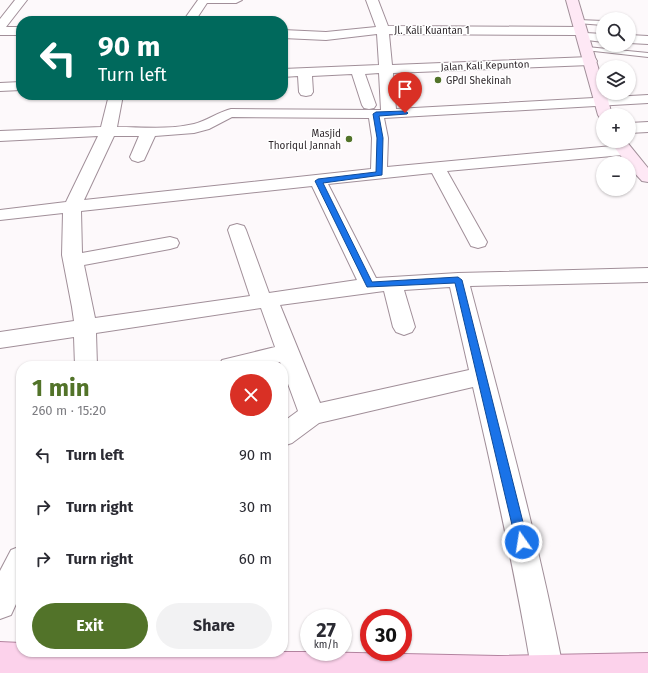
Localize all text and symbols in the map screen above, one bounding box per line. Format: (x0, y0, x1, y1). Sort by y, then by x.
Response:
map controls (596, 12, 636, 196)
button: search (596, 12, 636, 52)
street label: Jl. Kali Kuantan 1 (394, 25, 470, 37)
text: 90 m (98, 30, 160, 63)
icon: left (32, 32, 84, 84)
street label: Jalan Kali Kepunton (440, 58, 530, 74)
button: layers (596, 60, 636, 100)
text: Turn left (98, 64, 167, 86)
pin (388, 72, 422, 113)
marker: GPdI Shekinah (433, 75, 443, 85)
place label: GPdI Shekinah (446, 75, 511, 87)
icon: arrive (394, 78, 416, 100)
button: + (596, 108, 636, 148)
place label: Masjid Thoriqul Jannah (269, 128, 341, 152)
marker: Masjid Thoriqul Jannah (344, 134, 354, 144)
button: − (596, 156, 636, 196)
text: 1 min (32, 374, 90, 402)
button: close (230, 374, 272, 416)
text: 260 m · 15:20 (32, 403, 106, 418)
icon: left (32, 444, 54, 466)
text: Turn left (66, 446, 124, 464)
text: 90 m (239, 446, 272, 464)
icon: right (32, 496, 54, 518)
text: Turn right (66, 498, 133, 516)
text: 30 m (239, 498, 272, 516)
position arrow (501, 521, 543, 563)
icon: right (32, 548, 54, 570)
text: Turn right (66, 550, 133, 568)
text: 60 m (239, 550, 272, 568)
button: Exit (32, 603, 148, 649)
button: Share (156, 603, 272, 649)
speed limit sign: 30 (360, 609, 412, 661)
text: 27 (316, 618, 336, 642)
text: km/h (314, 639, 338, 651)

